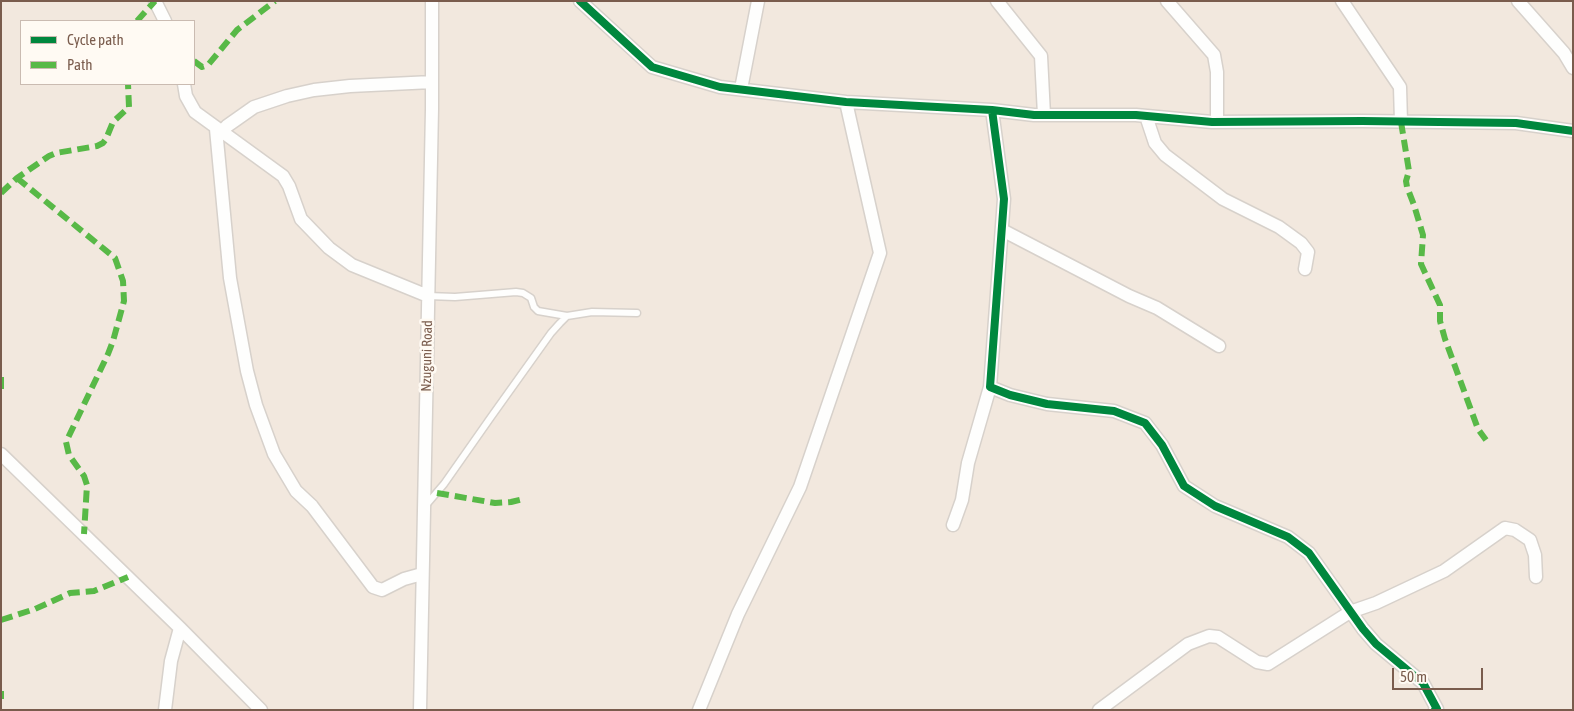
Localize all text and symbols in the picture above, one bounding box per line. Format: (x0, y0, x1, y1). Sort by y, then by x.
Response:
legend (20, 20, 195, 85)
text: Cycle path (67, 31, 124, 48)
text: Path (67, 56, 93, 73)
street label: Nzuguni Road (418, 320, 436, 392)
scale bar (1394, 658, 1485, 690)
text: 50 m (1400, 668, 1427, 685)

